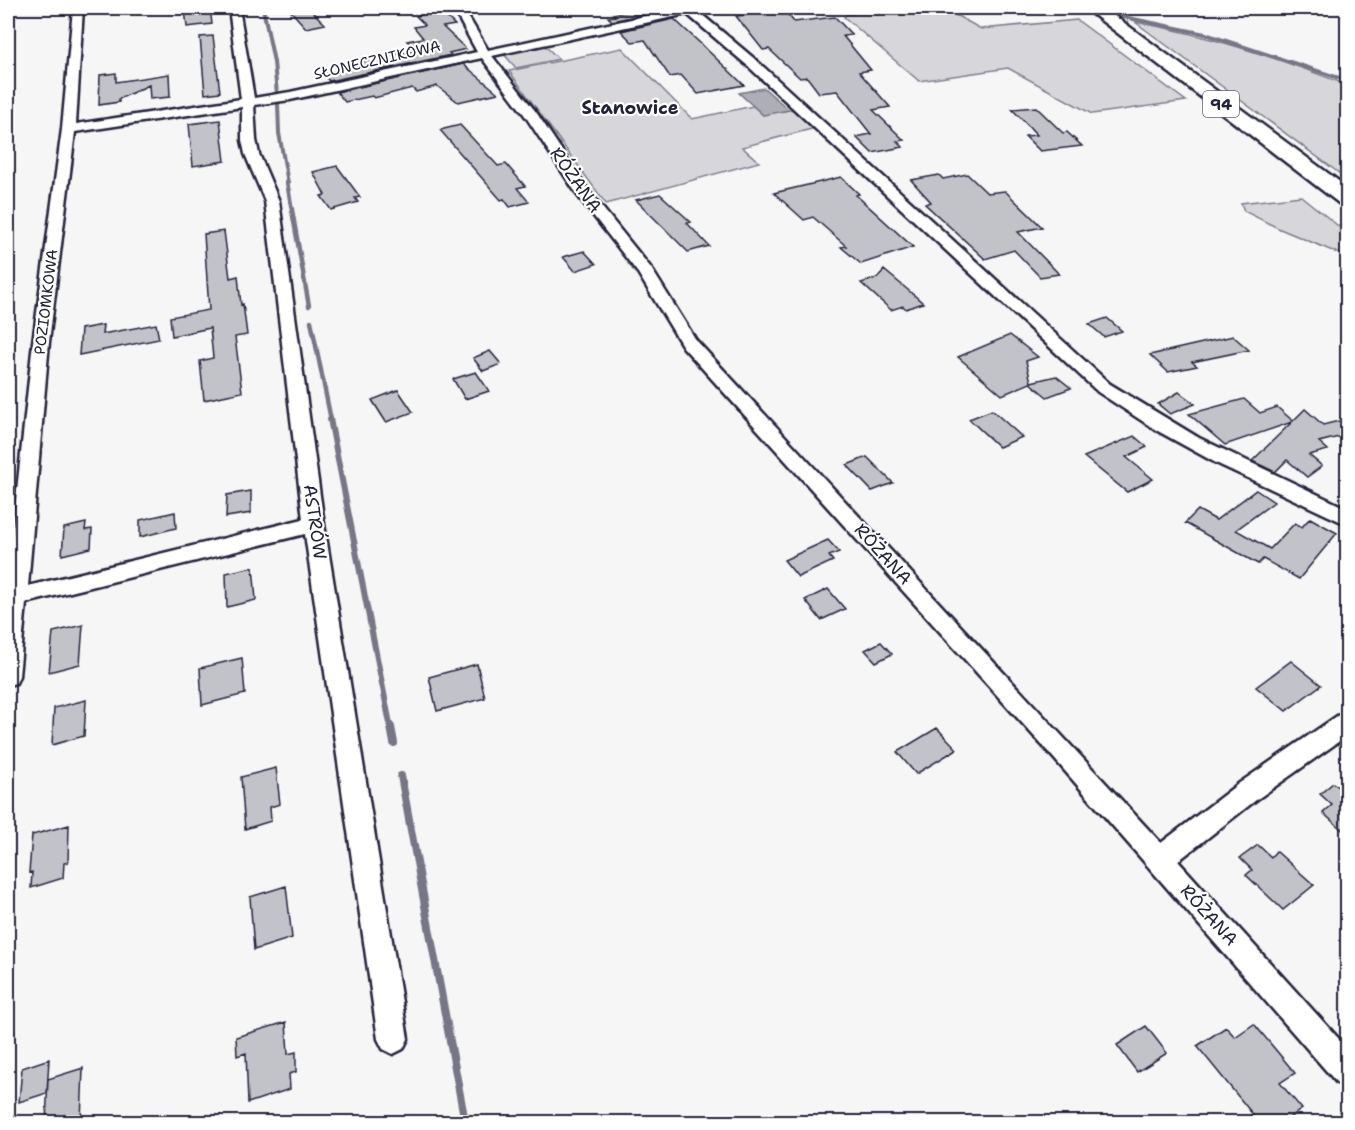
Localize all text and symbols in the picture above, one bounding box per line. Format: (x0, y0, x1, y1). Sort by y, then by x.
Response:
street label: SŁONECZNIKOWA (312, 36, 442, 84)
road number: 94 (1203, 91, 1239, 117)
district label: Stanowice (581, 96, 679, 120)
street label: RÓŻANA (545, 142, 607, 218)
street label: POZIOMKOWA (30, 248, 62, 356)
street label: ASTRÓW (298, 483, 332, 561)
street label: RÓŻANA (849, 518, 917, 590)
street label: RÓŻANA (1175, 879, 1243, 951)

